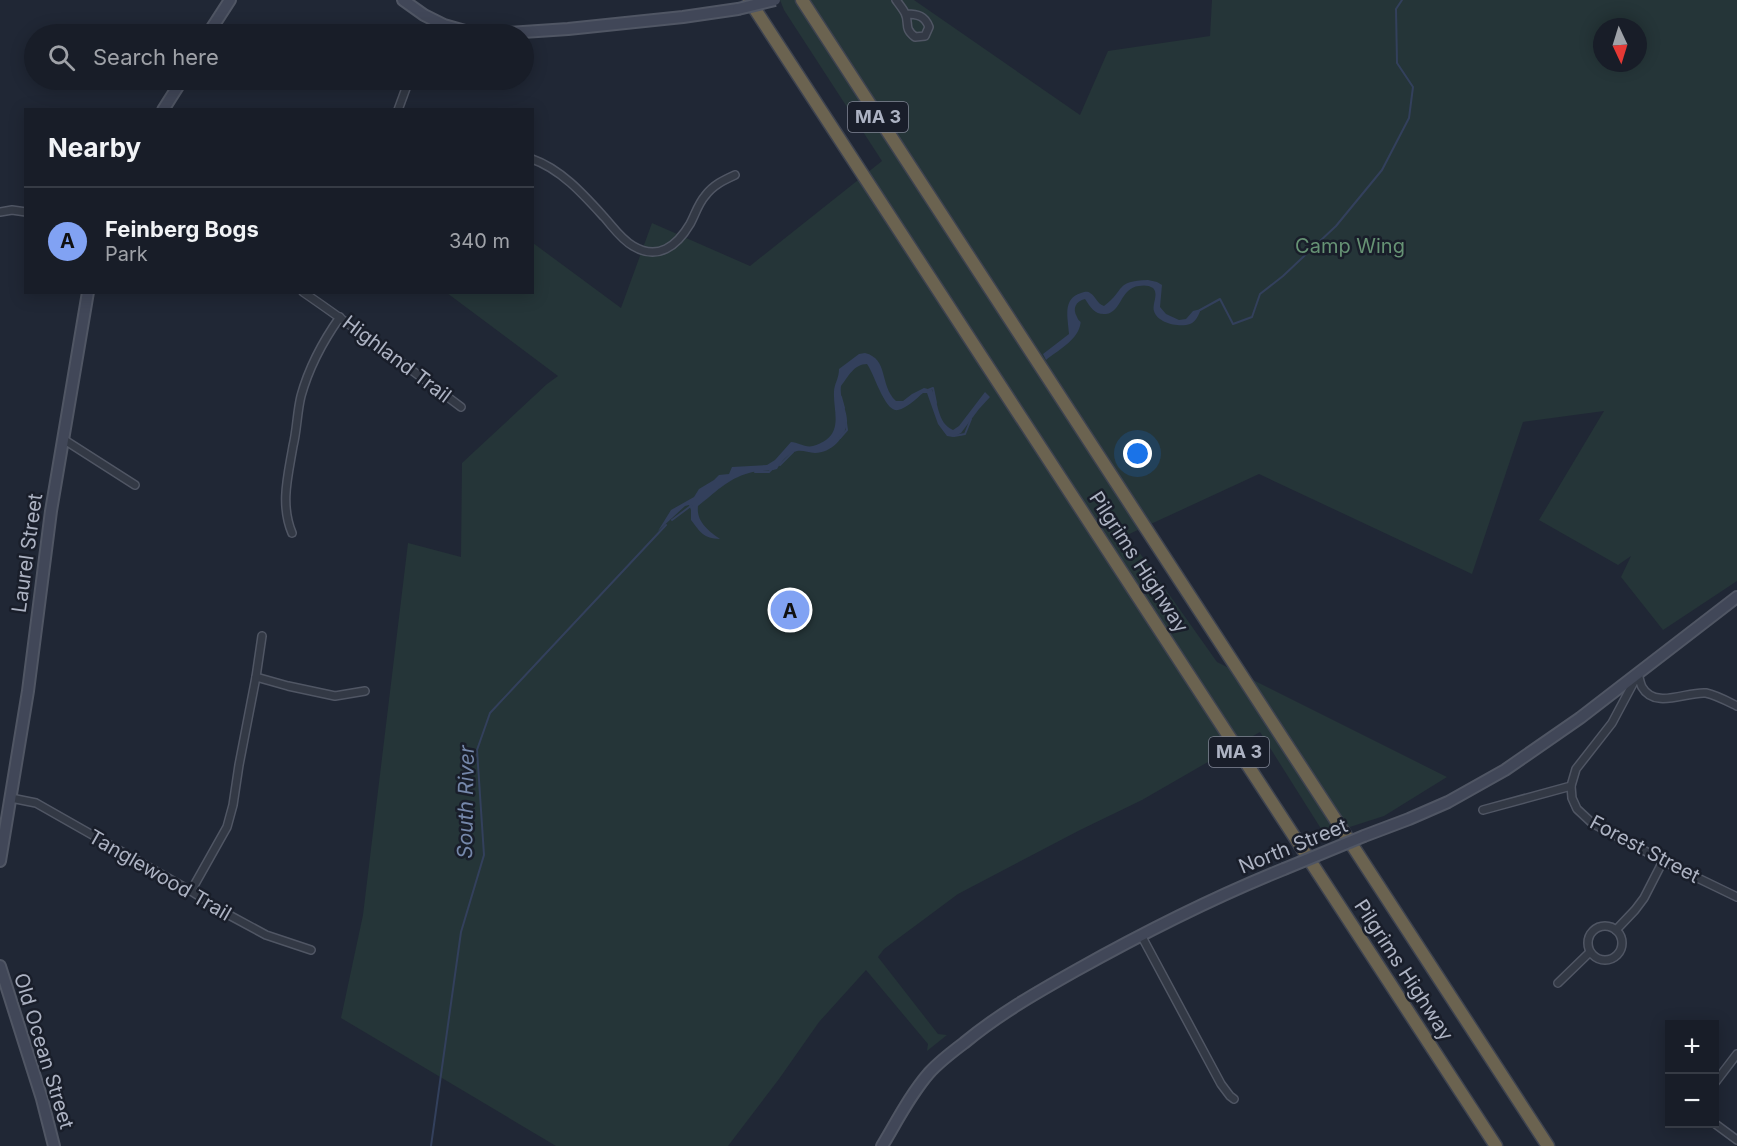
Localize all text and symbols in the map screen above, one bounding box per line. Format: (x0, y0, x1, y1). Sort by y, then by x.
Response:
north arrow (1593, 18, 1647, 72)
search box (24, 24, 534, 90)
icon: search (45, 41, 78, 74)
text: Search here (93, 44, 219, 70)
road number: MA 3 (848, 102, 908, 132)
text: Nearby (48, 132, 141, 163)
text: Feinberg Bogs (105, 216, 259, 242)
text: A (60, 229, 75, 253)
text: 340 m (449, 229, 510, 253)
park label: Camp Wing (1295, 234, 1405, 258)
text: Park (105, 242, 148, 266)
street label: Highland Trail (338, 310, 456, 408)
your location (1123, 439, 1152, 468)
street label: Pilgrims Highway (1084, 487, 1194, 637)
street label: Laurel Street (7, 491, 47, 614)
pin: A (770, 588, 810, 632)
road number: MA 3 (1209, 737, 1269, 767)
water label: South River (452, 744, 479, 859)
street label: Forest Street (1586, 810, 1704, 888)
street label: North Street (1235, 813, 1351, 879)
street label: Tanglewood Trail (84, 824, 236, 926)
street label: Pilgrims Highway (1349, 895, 1459, 1045)
street label: Old Ocean Street (9, 970, 79, 1132)
map controls (1665, 1020, 1719, 1128)
button: + (1665, 1020, 1719, 1074)
button: − (1665, 1074, 1719, 1128)

